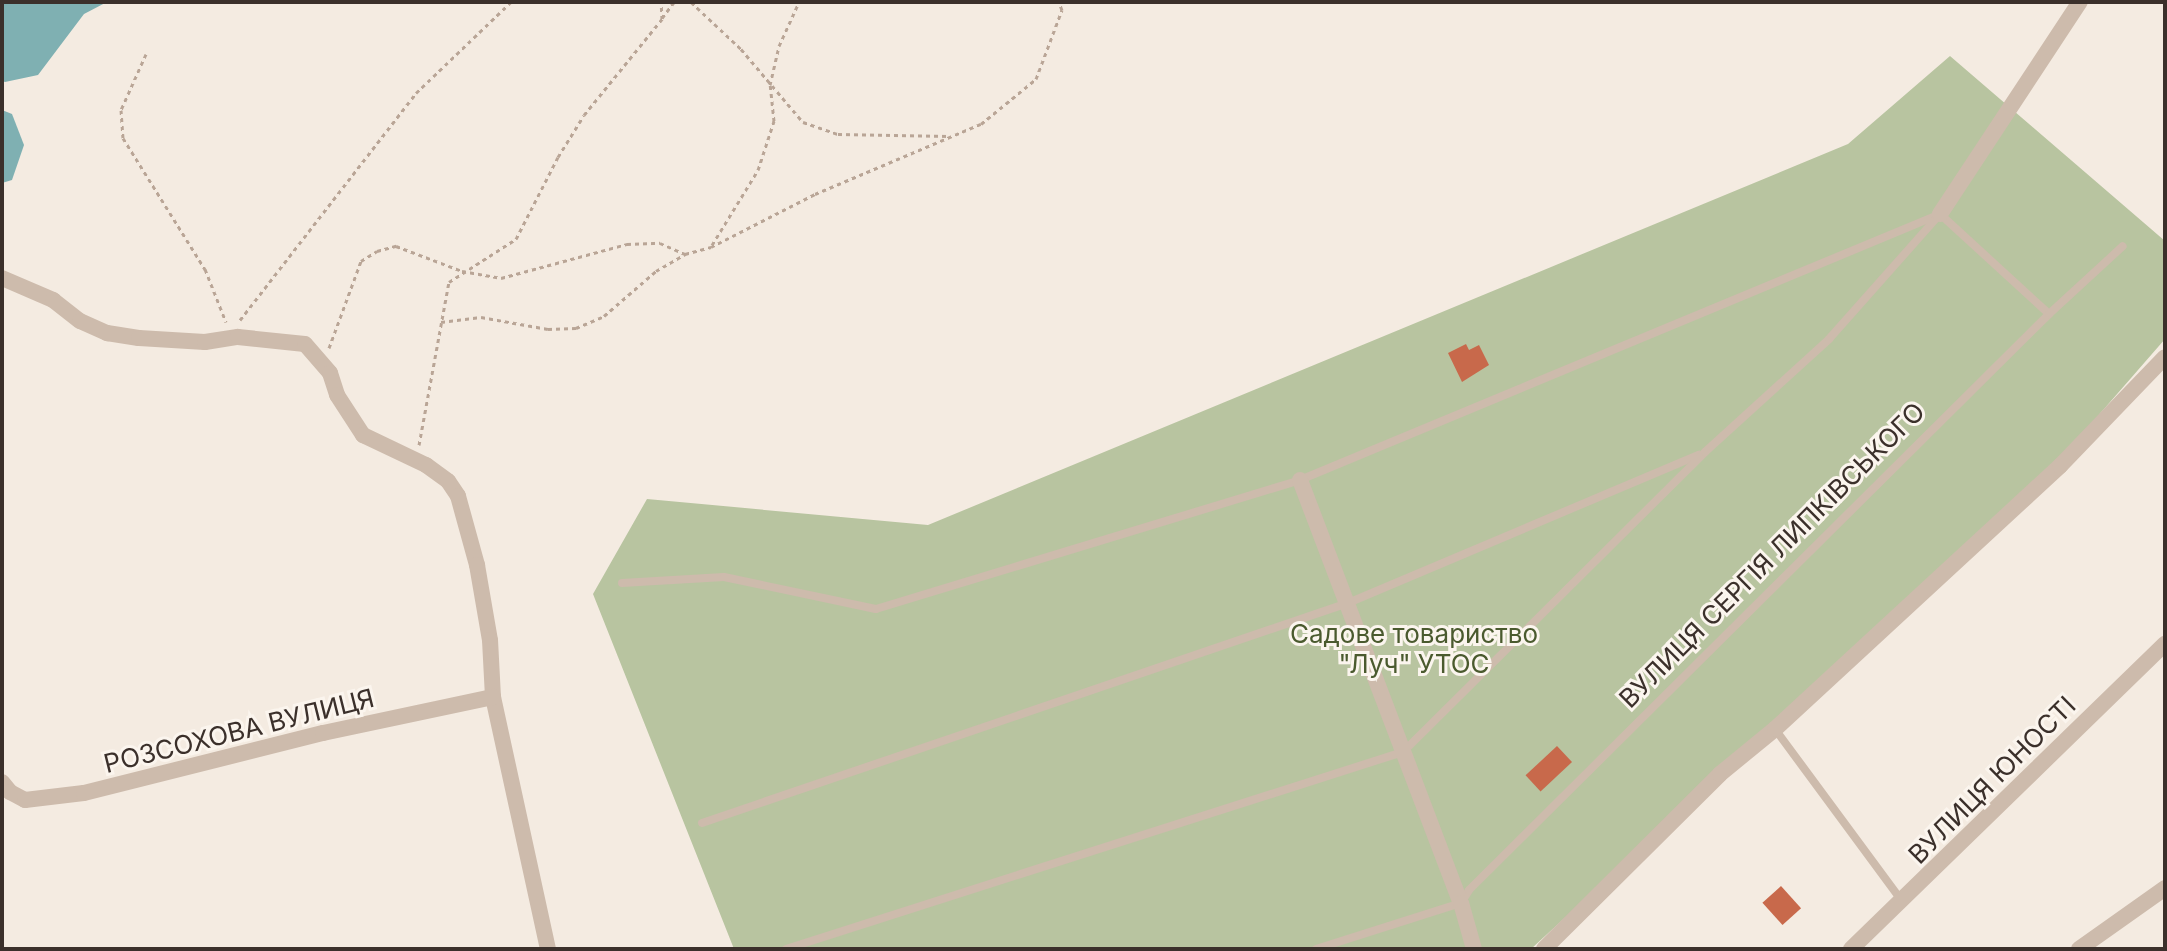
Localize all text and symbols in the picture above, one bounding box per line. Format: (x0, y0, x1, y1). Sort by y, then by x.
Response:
street label: ВУЛИЦЯ СЕРГІЯ ЛИПКІВСЬКОГО (1613, 396, 1931, 714)
park label: Садове товариство "Луч" УТОС (1290, 618, 1538, 680)
street label: РОЗСОХОВА ВУЛИЦЯ (101, 682, 377, 780)
street label: ВУЛИЦЯ ЮНОСТІ (1902, 690, 2082, 870)

